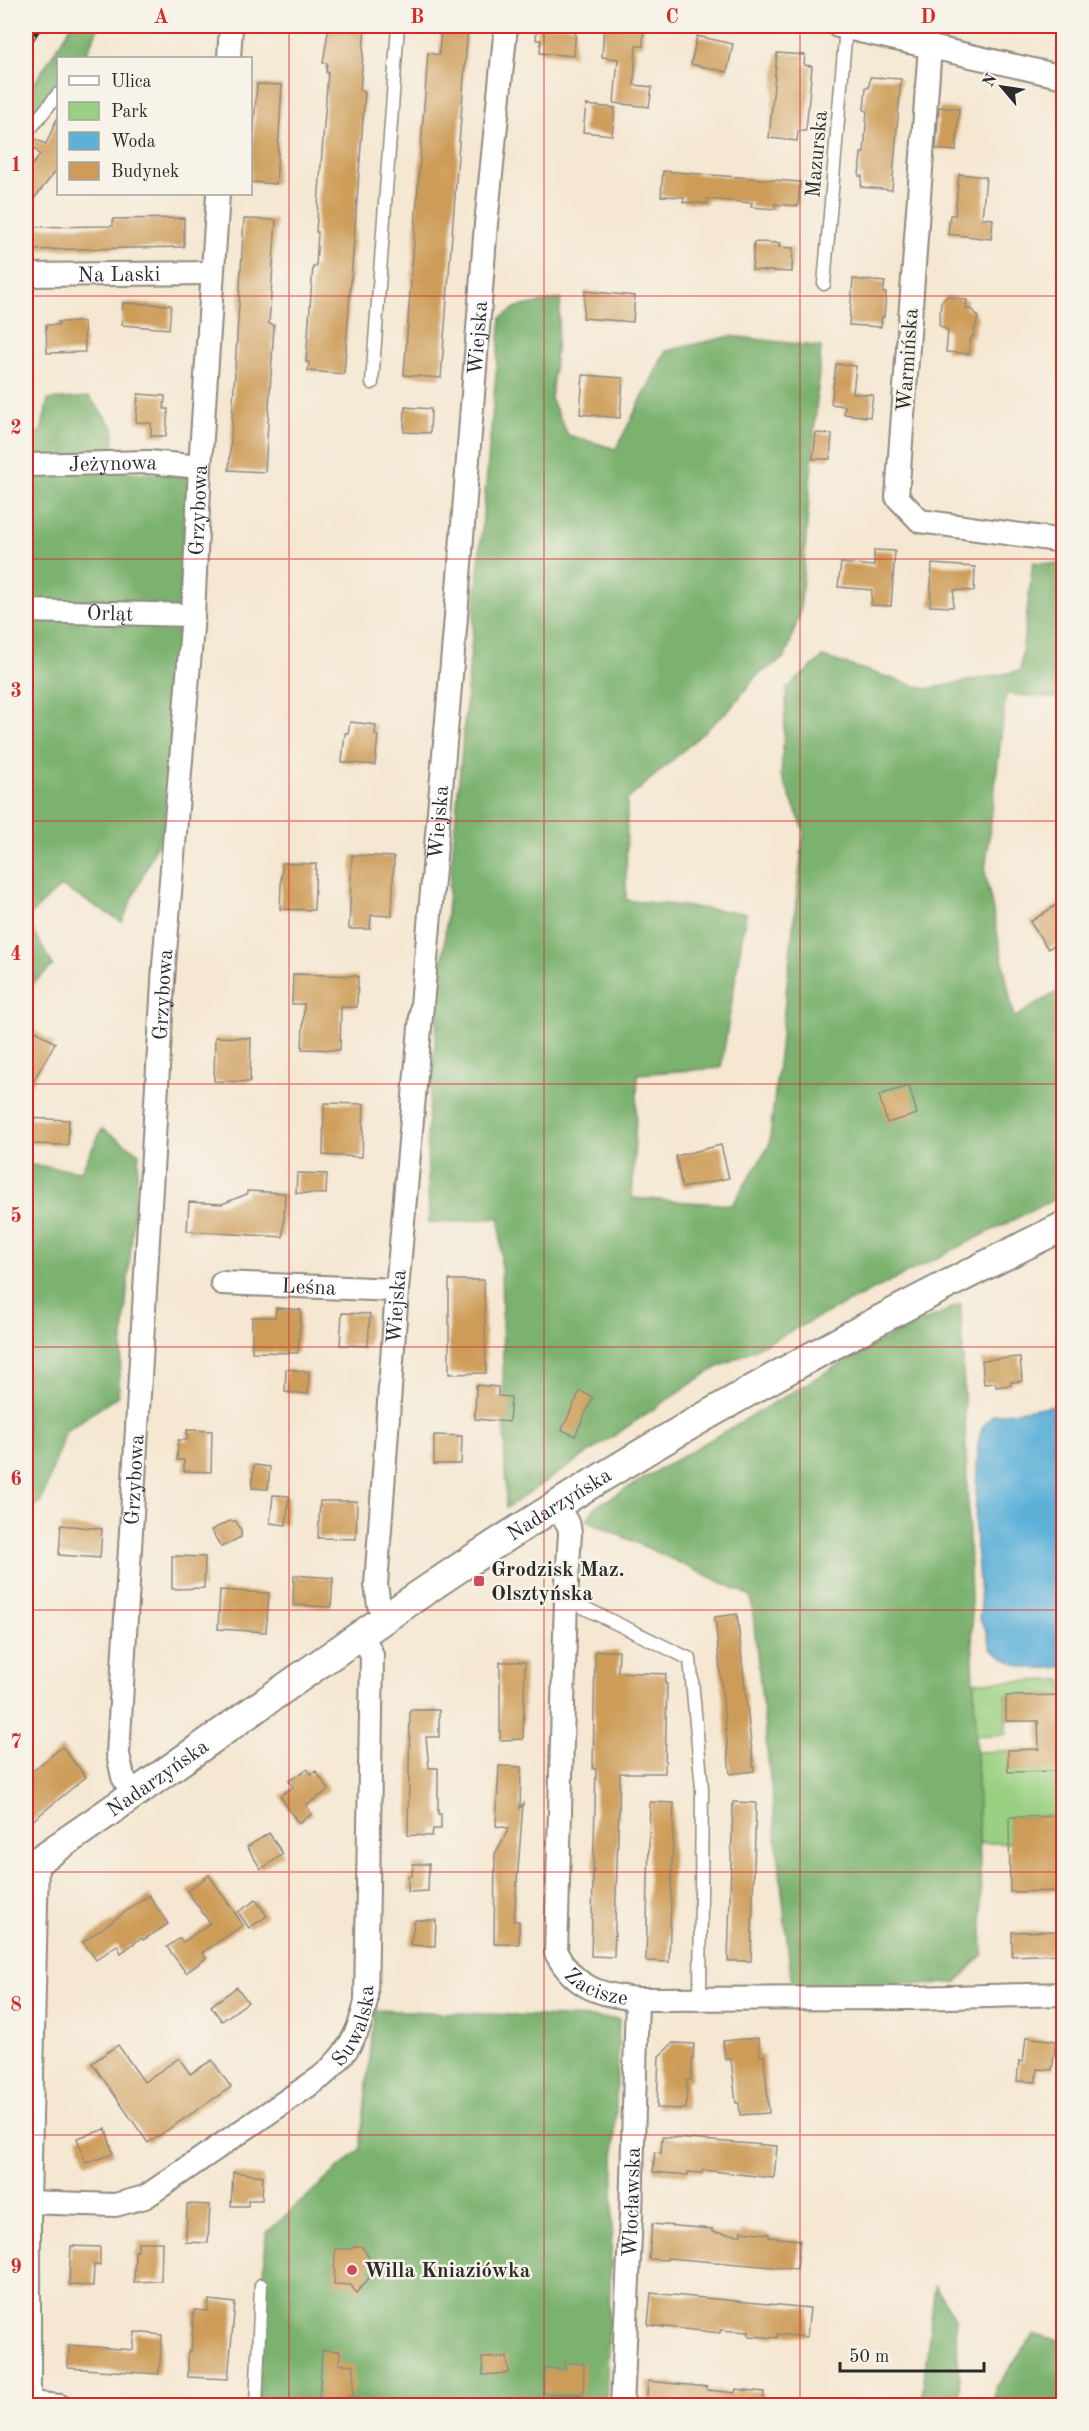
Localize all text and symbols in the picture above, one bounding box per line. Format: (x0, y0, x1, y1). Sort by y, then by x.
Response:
text: A (153, 8, 169, 28)
text: B (410, 8, 424, 28)
text: C (665, 8, 679, 28)
text: D (920, 8, 936, 28)
legend (57, 57, 252, 195)
north arrow (972, 57, 1032, 117)
text: N (981, 71, 1001, 90)
text: Ulica (111, 73, 152, 91)
text: Park (111, 103, 148, 121)
street label: Mazurska (803, 110, 832, 199)
text: Woda (111, 133, 156, 151)
text: 1 (10, 156, 22, 176)
text: Budynek (111, 163, 179, 181)
street label: Na Laski (78, 265, 160, 286)
street label: Wiejska (465, 300, 492, 376)
street label: Warmińska (894, 308, 923, 413)
text: 2 (10, 419, 22, 439)
street label: Jeżynowa (68, 453, 158, 476)
street label: Grzybowa (187, 464, 212, 556)
street label: Orląt (86, 603, 134, 626)
text: 3 (10, 682, 22, 702)
street label: Wiejska (426, 785, 453, 860)
text: 4 (10, 945, 22, 965)
street label: Grzybowa (151, 948, 177, 1041)
text: 5 (10, 1206, 22, 1227)
street label: Wiejska (384, 1269, 411, 1344)
street label: Leśna (281, 1276, 337, 1300)
street label: Grzybowa (122, 1434, 149, 1526)
street label: Nadarzyńska (504, 1465, 616, 1546)
text: 6 (10, 1470, 22, 1490)
place label: Grodzisk Maz. Olsztyńska (491, 1560, 625, 1605)
marker: Grodzisk Maz. Olsztyńska (472, 1574, 486, 1588)
text: 7 (10, 1733, 22, 1753)
street label: Nadarzyńska (104, 1736, 213, 1822)
street label: Zacisze (560, 1965, 629, 2010)
street label: Suwalska (329, 1985, 379, 2071)
text: 8 (10, 1996, 22, 2016)
street label: Włocławska (620, 2147, 645, 2258)
text: 9 (10, 2258, 22, 2278)
place label: Willa Kniaziówka (364, 2261, 531, 2282)
marker: Willa Kniaziówka (345, 2263, 359, 2277)
scale bar (840, 2335, 984, 2373)
text: 50 m (849, 2348, 889, 2366)

